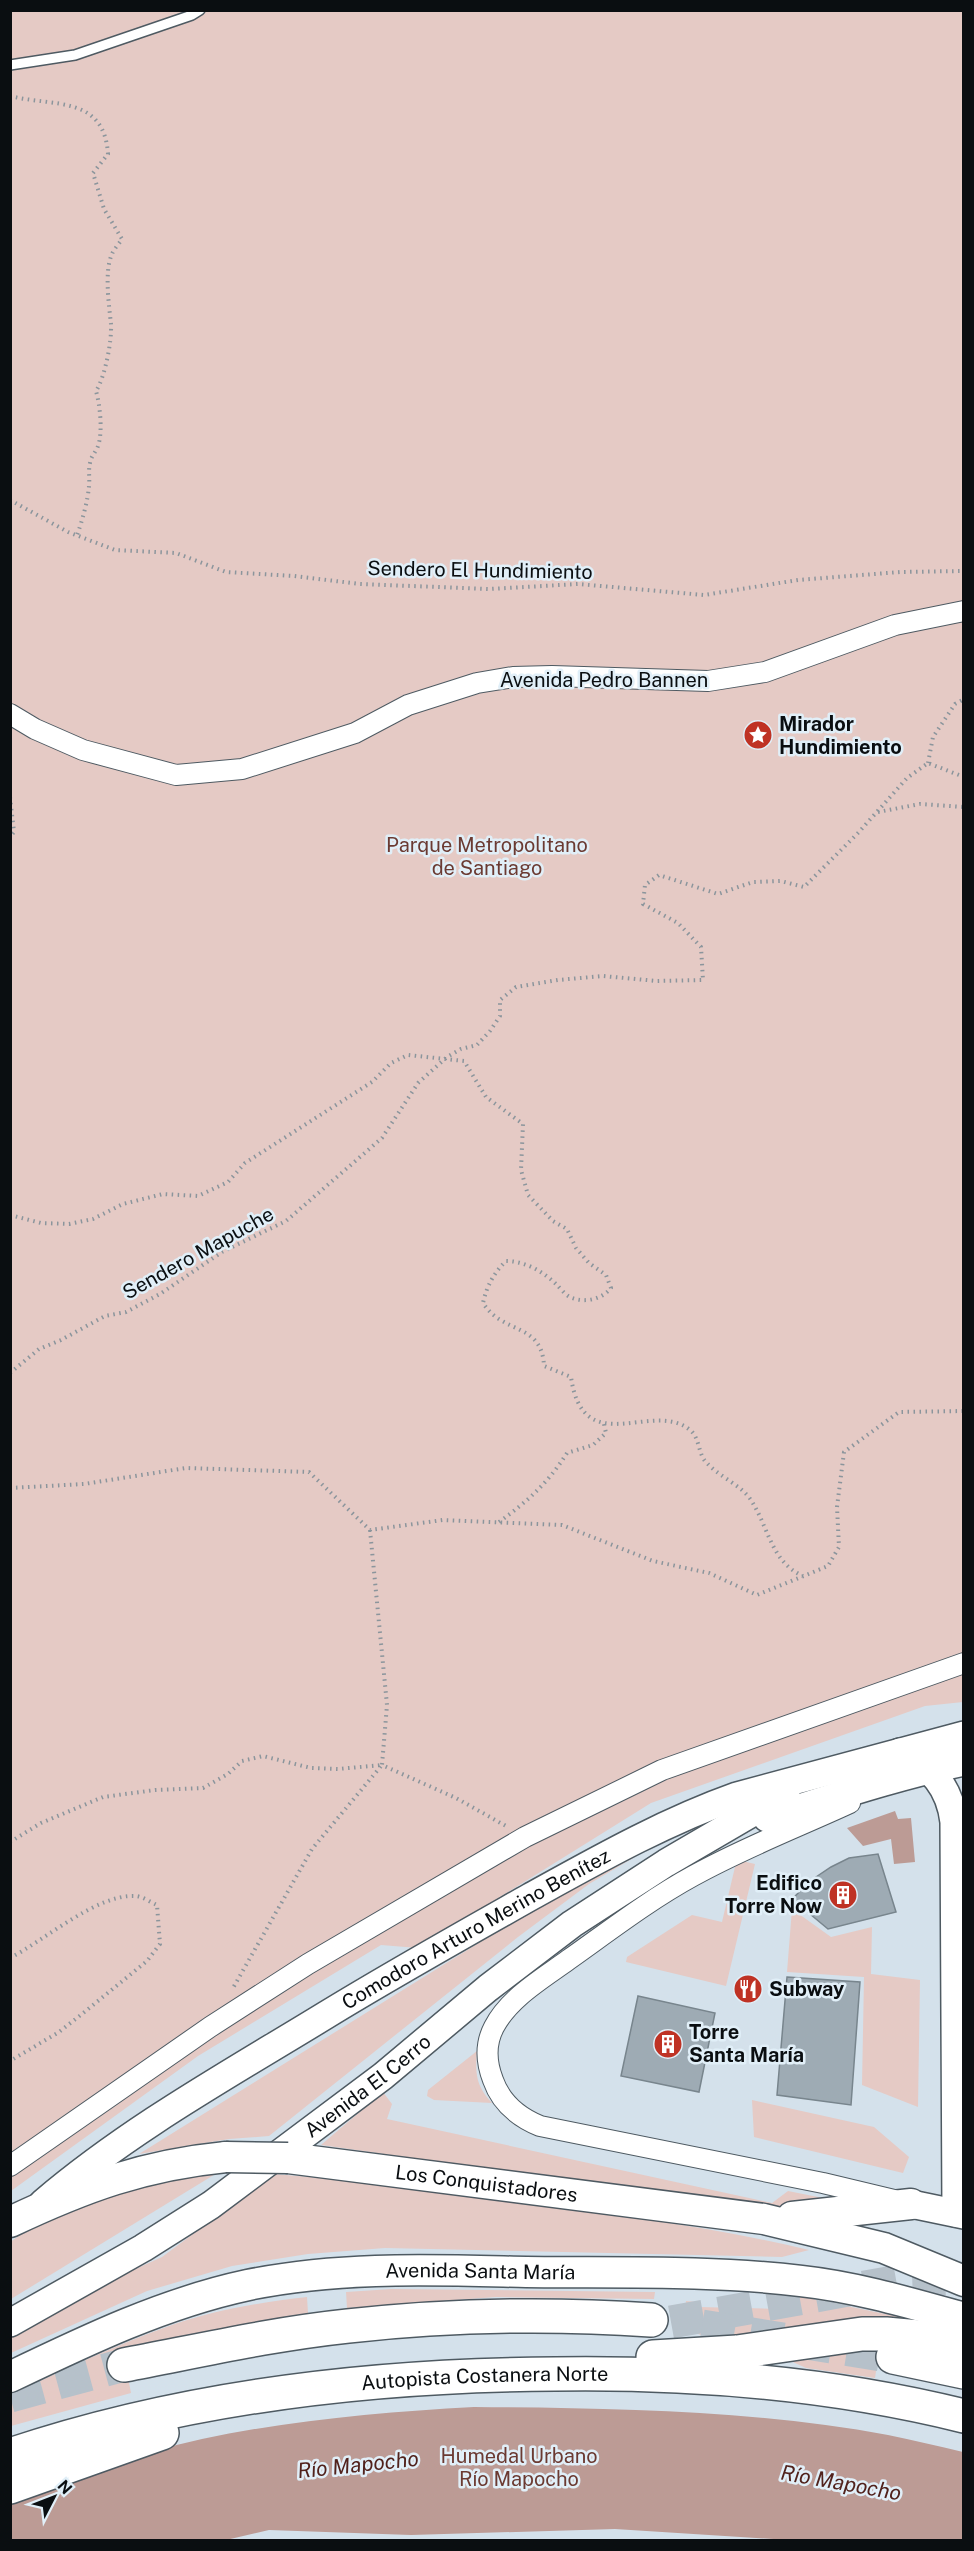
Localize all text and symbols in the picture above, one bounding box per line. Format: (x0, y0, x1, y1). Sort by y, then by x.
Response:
street label: Sendero El Hundimiento (367, 556, 593, 584)
street label: Avenida Pedro Bannen (500, 668, 708, 692)
place label: Mirador Hundimiento (779, 712, 902, 759)
place icon: Mirador Hundimiento (742, 719, 774, 751)
park label: Parque Metropolitano de Santiago (386, 833, 588, 880)
street label: Sendero Mapuche (118, 1202, 278, 1304)
street label: Comodoro Arturo Merino Benítez (337, 1844, 614, 2015)
place label: Edifico Torre Now (725, 1871, 822, 1918)
building icon: Edifico Torre Now (827, 1879, 859, 1911)
restaurant icon: Subway (732, 1973, 764, 2005)
place label: Subway (769, 1977, 844, 2001)
place label: Torre Santa María (689, 2020, 804, 2067)
building icon: Torre Santa María (652, 2028, 684, 2060)
street label: Avenida El Cerro (300, 2029, 436, 2143)
street label: Los Conquistadores (394, 2160, 579, 2207)
street label: Avenida Santa María (385, 2258, 575, 2284)
street label: Autopista Costanera Norte (360, 2362, 609, 2395)
park label: Humedal Urbano Río Mapocho (440, 2444, 598, 2491)
water label: Río Mapocho (296, 2446, 420, 2483)
water label: Río Mapocho (779, 2460, 903, 2505)
north arrow (24, 2467, 84, 2527)
text: N (54, 2476, 76, 2498)

